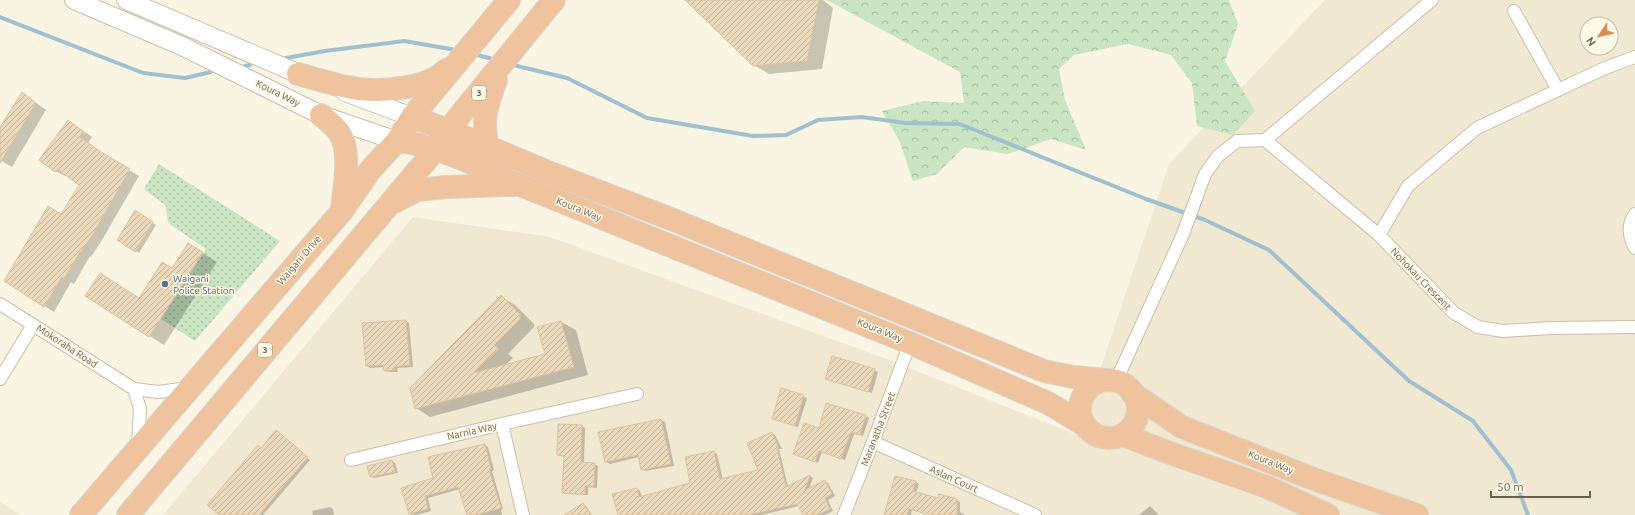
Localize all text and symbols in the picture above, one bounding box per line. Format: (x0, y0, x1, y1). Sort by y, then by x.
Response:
north arrow (1579, 16, 1619, 56)
text: N (1584, 35, 1598, 49)
street label: Koura Way (254, 78, 302, 108)
road number: 3 (472, 86, 486, 100)
street label: Koura Way (555, 195, 603, 223)
street label: Waigani Drive (275, 233, 323, 287)
street label: Nohokau Crescent (1388, 246, 1454, 312)
place label: Waigani Police Station (173, 273, 234, 296)
marker: Waigani Police Station (160, 279, 170, 289)
street label: Koura Way (856, 316, 904, 344)
street label: Mokoraha Road (35, 322, 100, 370)
road number: 3 (258, 343, 272, 357)
street label: Maranatha Street (859, 390, 897, 468)
street label: Narnia Way (446, 420, 498, 442)
street label: Koura Way (1247, 448, 1295, 476)
street label: Aslan Court (928, 463, 980, 495)
scale bar (1491, 473, 1590, 499)
text: 50 m (1497, 480, 1524, 493)

